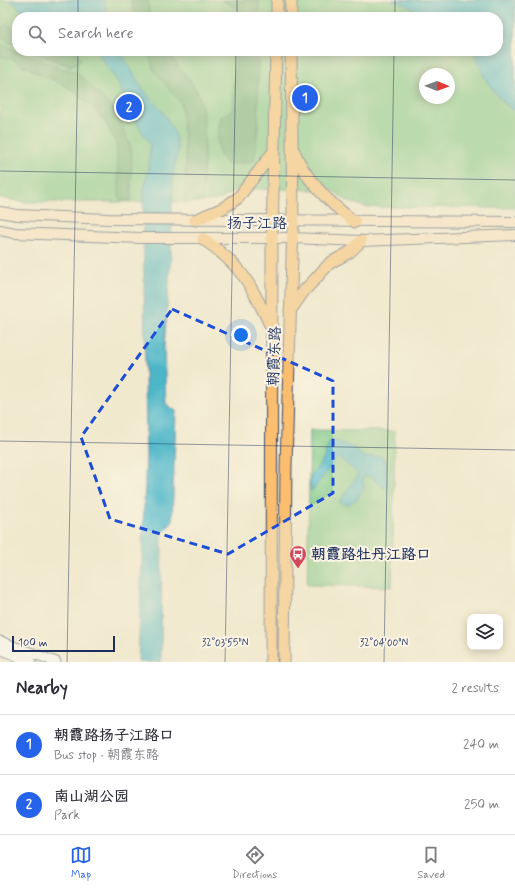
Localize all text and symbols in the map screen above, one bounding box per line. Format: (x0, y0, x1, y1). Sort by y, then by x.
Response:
search box (12, 12, 503, 56)
icon: search (26, 23, 48, 45)
text: Search here (58, 24, 134, 44)
north arrow (419, 68, 455, 104)
pin: 1 (292, 83, 318, 113)
pin: 2 (116, 92, 142, 122)
street label: 扬子江路 (227, 214, 287, 234)
your location (231, 325, 251, 345)
street label: 朝霞东路 (264, 326, 286, 386)
bus stop icon: 朝霞路牡丹江路口 (288, 544, 308, 569)
place label: 朝霞路牡丹江路口 (311, 545, 431, 565)
map controls (467, 614, 503, 650)
button: layers (467, 614, 503, 650)
scale bar (12, 634, 115, 653)
text: 100 m (18, 636, 48, 650)
text: 32°03'55"N (202, 636, 249, 650)
text: 32°04'00"N (360, 636, 409, 650)
text: Nearby (16, 677, 68, 699)
text: 2 results (452, 680, 499, 697)
text: 朝霞路扬子江路口 (54, 726, 174, 746)
text: 1 (26, 736, 32, 753)
text: 240 m (463, 736, 499, 753)
text: Bus stop · 朝霞东路 (54, 747, 159, 764)
text: 南山湖公园 (54, 787, 129, 807)
text: 2 (26, 796, 32, 813)
text: 250 m (464, 796, 499, 813)
text: Park (54, 807, 80, 824)
tab: Map (70, 844, 92, 882)
tab: Directions (232, 844, 277, 882)
tab: Saved (417, 844, 445, 882)

